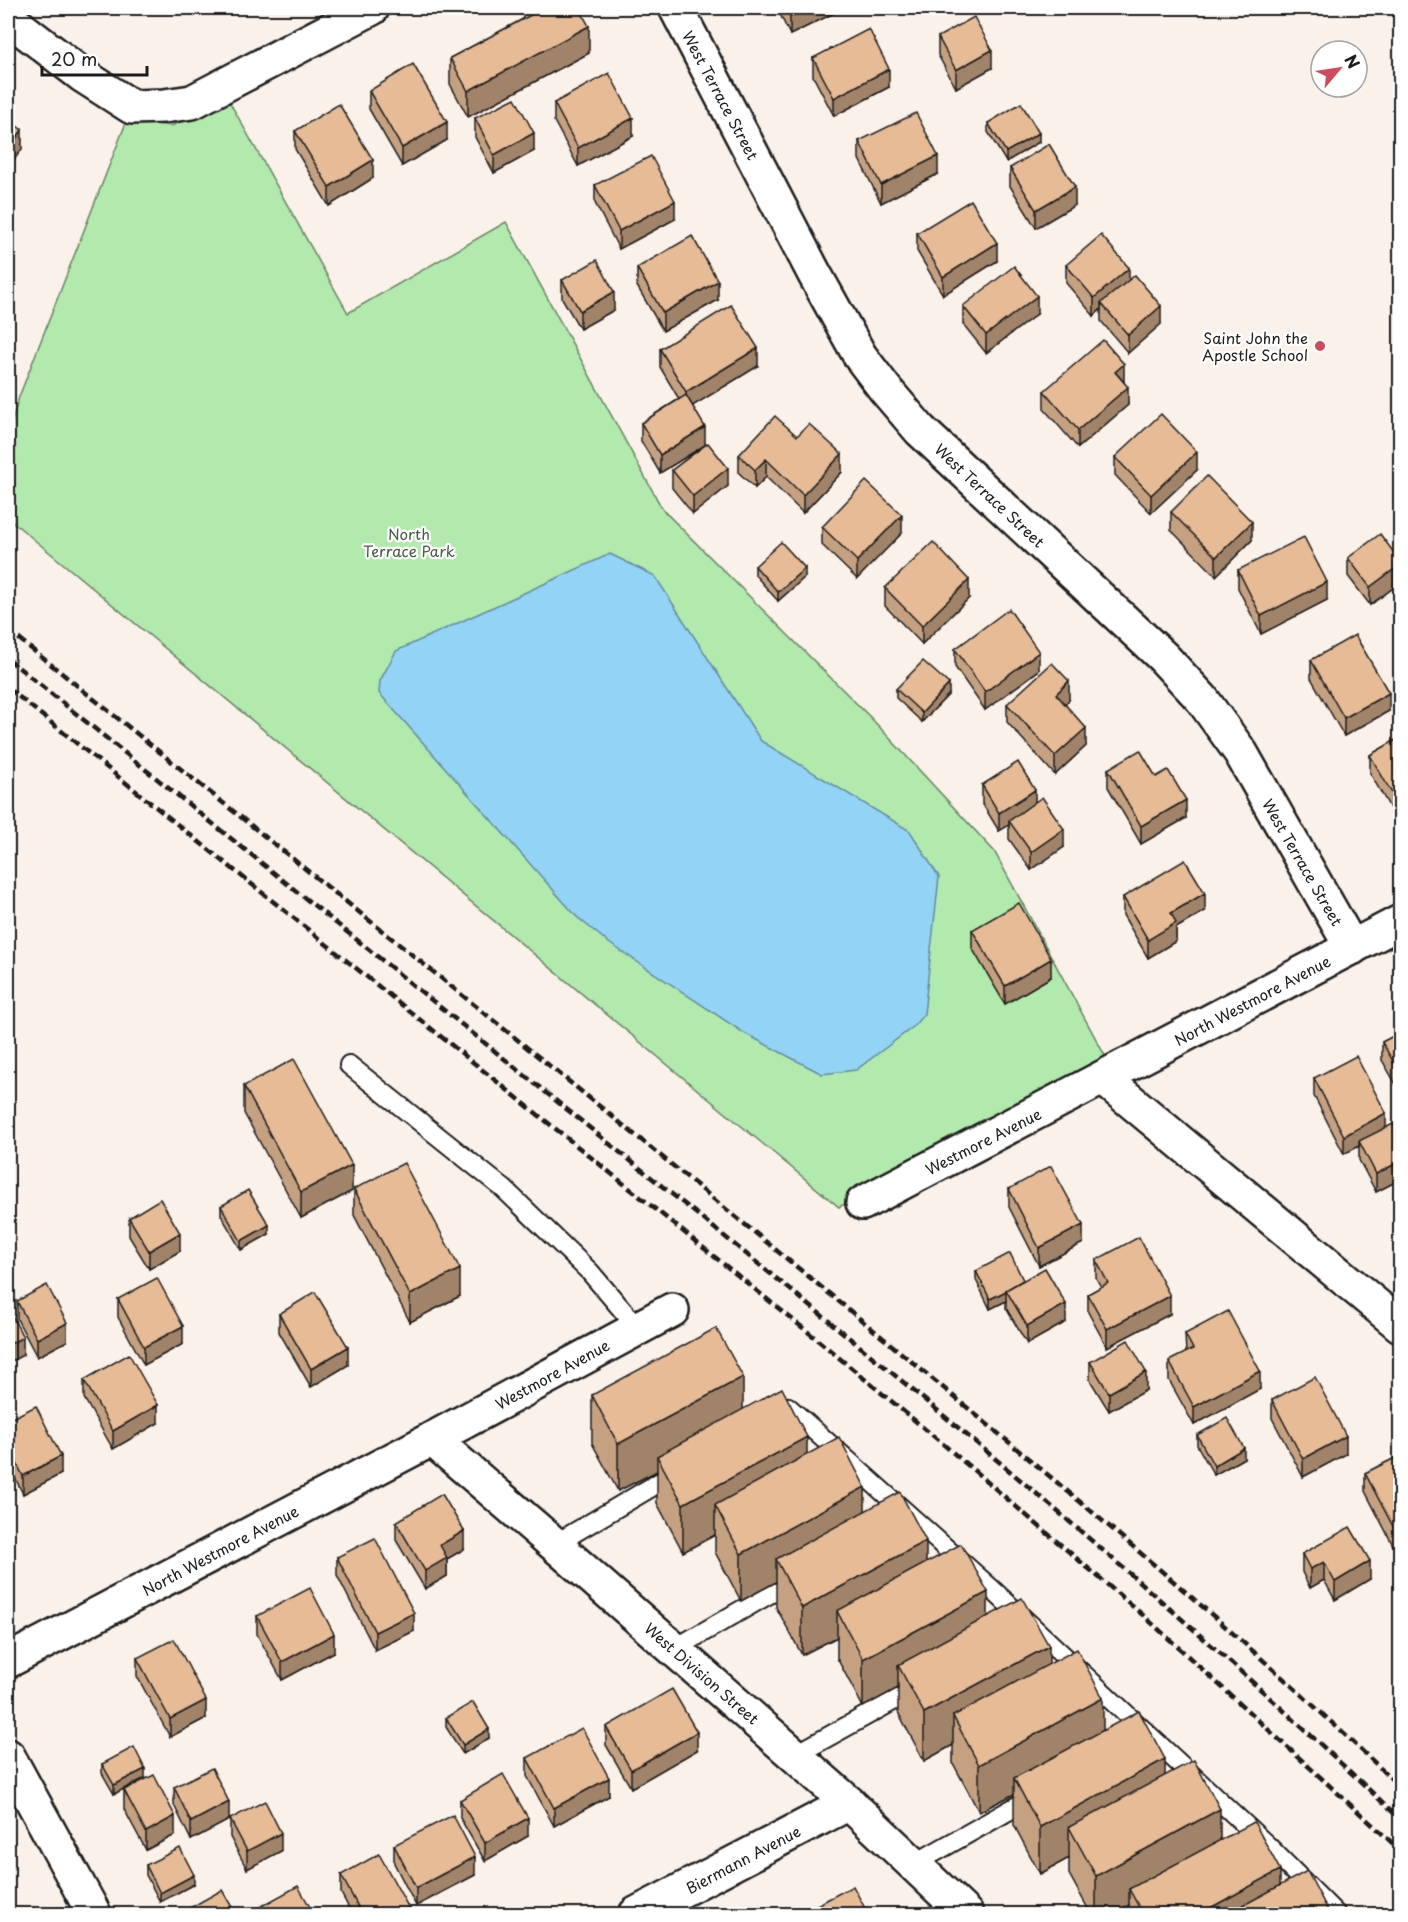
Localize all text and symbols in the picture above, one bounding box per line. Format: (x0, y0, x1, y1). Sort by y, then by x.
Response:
street label: West Terrace Street (677, 26, 765, 164)
scale bar (42, 39, 147, 77)
north arrow (1309, 39, 1369, 99)
text: 20 m (51, 45, 97, 72)
text: N (1339, 50, 1367, 73)
place label: Saint John the Apostle School (1202, 326, 1308, 366)
marker: Saint John the Apostle School (1313, 339, 1327, 353)
street label: West Terrace Street (930, 438, 1050, 552)
park label: North Terrace Park (363, 522, 455, 562)
street label: West Terrace Street (1257, 794, 1349, 930)
street label: North Westmore Avenue (1170, 949, 1334, 1051)
street label: Westmore Avenue (921, 1102, 1045, 1180)
street label: Westmore Avenue (491, 1333, 613, 1415)
street label: North Westmore Avenue (138, 1499, 302, 1601)
street label: West Division Street (640, 1617, 764, 1729)
street label: Biermann Avenue (682, 1819, 804, 1899)

